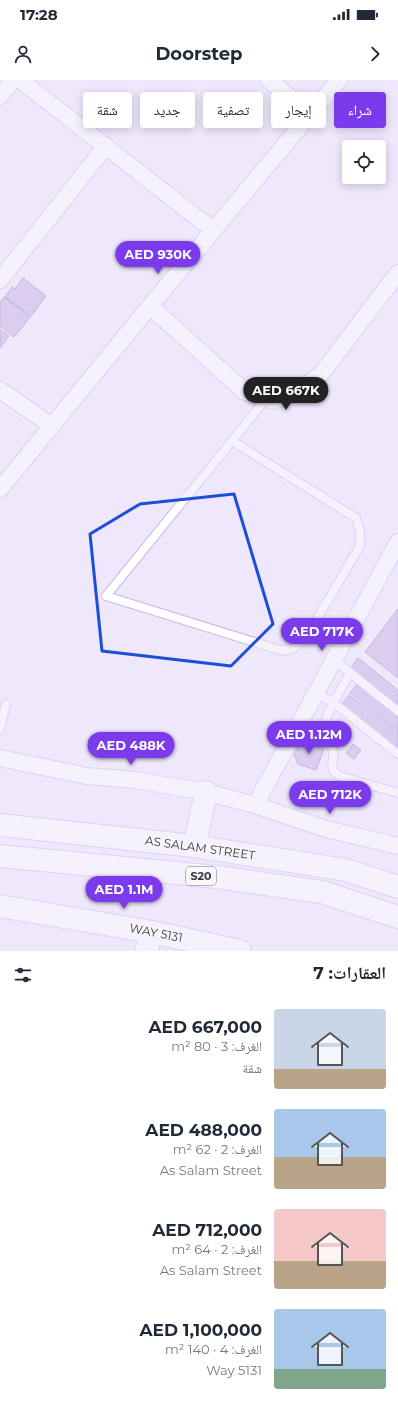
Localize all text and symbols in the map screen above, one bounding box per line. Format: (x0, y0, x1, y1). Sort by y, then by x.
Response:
text: 17:28 (20, 5, 58, 24)
icon: person (12, 43, 34, 65)
text: Doorstep (155, 43, 243, 65)
icon: forward (364, 43, 386, 65)
chip: شقة (83, 92, 132, 128)
chip: جديد (140, 92, 195, 128)
chip: تصفية (203, 92, 263, 128)
chip: إيجار (271, 92, 326, 128)
chip: شراء (334, 92, 386, 128)
map controls (342, 140, 386, 184)
button: locate (342, 140, 386, 184)
pin: AED 930K (117, 241, 199, 275)
text: AED 930K (124, 246, 192, 262)
pin: AED 667K (245, 377, 327, 411)
text: AED 667K (252, 382, 320, 398)
pin: AED 717K (281, 618, 363, 652)
text: AED 717K (290, 623, 354, 639)
pin: AED 1.12M (263, 721, 355, 755)
text: AED 1.12M (276, 726, 342, 742)
pin: AED 488K (90, 732, 172, 766)
text: AED 488K (97, 737, 165, 753)
pin: AED 712K (289, 781, 371, 815)
text: AED 712K (298, 786, 362, 802)
street label: AS SALAM STREET (144, 832, 256, 863)
road number: S20 (186, 867, 216, 885)
pin: AED 1.1M (83, 876, 165, 910)
text: AED 1.1M (95, 881, 153, 897)
street label: WAY 5131 (128, 920, 184, 945)
text: العقارات: 7 (313, 963, 386, 983)
icon: filters (12, 964, 34, 986)
text: AED 667,000 (149, 1017, 262, 1037)
icon: home (306, 1025, 354, 1073)
text: الغرف: 3 · 80 m² (171, 1038, 262, 1054)
text: شقة (243, 1060, 262, 1076)
text: AED 488,000 (145, 1120, 262, 1140)
icon: home (306, 1125, 354, 1173)
text: الغرف: 2 · 62 m² (173, 1141, 262, 1157)
text: As Salam Street (160, 1162, 262, 1178)
text: AED 712,000 (152, 1220, 262, 1240)
icon: home (306, 1225, 354, 1273)
text: الغرف: 2 · 64 m² (172, 1241, 262, 1257)
text: As Salam Street (160, 1262, 262, 1278)
text: AED 1,100,000 (139, 1320, 262, 1340)
icon: home (306, 1325, 354, 1373)
text: الغرف: 4 · 140 m² (165, 1341, 262, 1357)
text: Way 5131 (206, 1362, 262, 1378)

